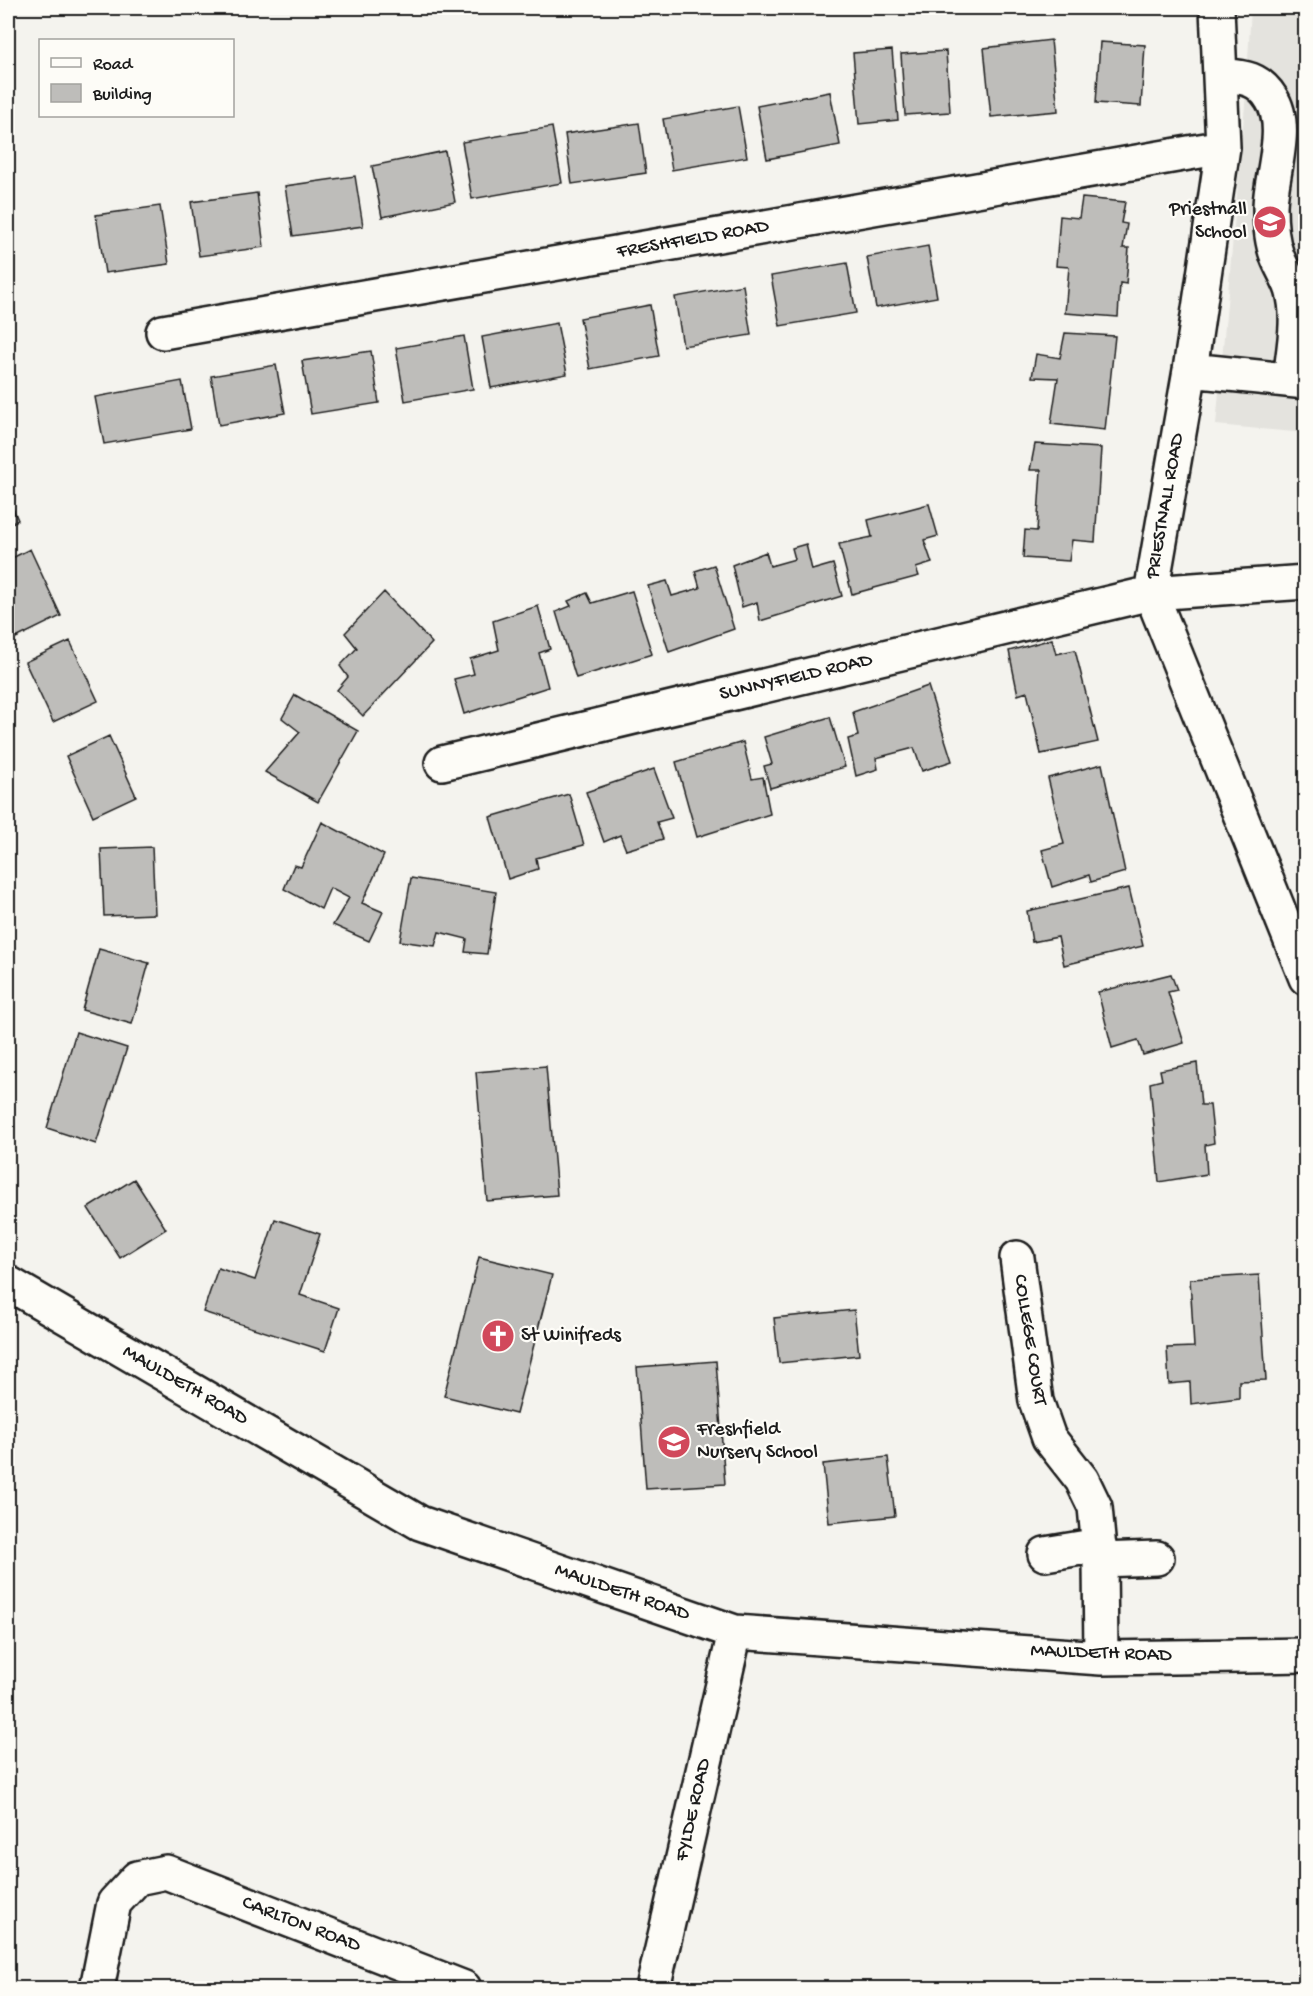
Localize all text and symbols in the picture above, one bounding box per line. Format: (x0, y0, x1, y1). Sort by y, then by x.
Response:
legend (39, 39, 234, 117)
text: Road (93, 55, 134, 76)
text: Building (92, 85, 152, 106)
place label: Priestnall School (1168, 199, 1247, 245)
school or university icon: Priestnall School (1252, 204, 1288, 240)
street label: FRESHFIELD ROAD (614, 215, 772, 265)
street label: PRIESTNALL ROAD (1142, 431, 1190, 582)
street label: SUNNYFIELD ROAD (717, 649, 876, 707)
street label: COLLEGE COURT (1007, 1273, 1051, 1408)
church icon: St Winifreds (480, 1318, 516, 1354)
place label: St Winifreds (521, 1325, 622, 1348)
street label: MAULDETH ROAD (118, 1341, 253, 1432)
place label: Freshfield Nursery School (696, 1419, 818, 1465)
school or university icon: Freshfield Nursery School (656, 1424, 692, 1460)
street label: MAULDETH ROAD (551, 1559, 693, 1627)
street label: MAULDETH ROAD (1030, 1640, 1173, 1668)
street label: FYLDE ROAD (671, 1756, 717, 1864)
street label: CARLTON ROAD (238, 1892, 365, 1959)

